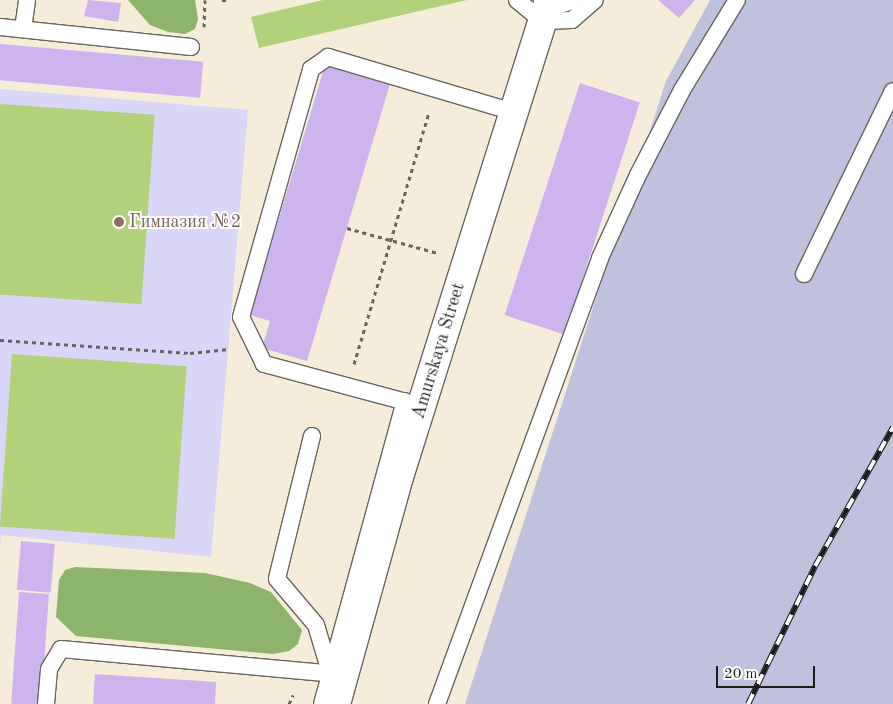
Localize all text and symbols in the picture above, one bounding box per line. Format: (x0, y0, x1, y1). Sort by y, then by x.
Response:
place label: Гимназия №2 (129, 211, 241, 233)
marker: Гимназия №2 (113, 216, 125, 228)
street label: Amurskaya Street (408, 280, 470, 422)
scale bar (718, 656, 817, 688)
text: 20 m (724, 667, 758, 682)

